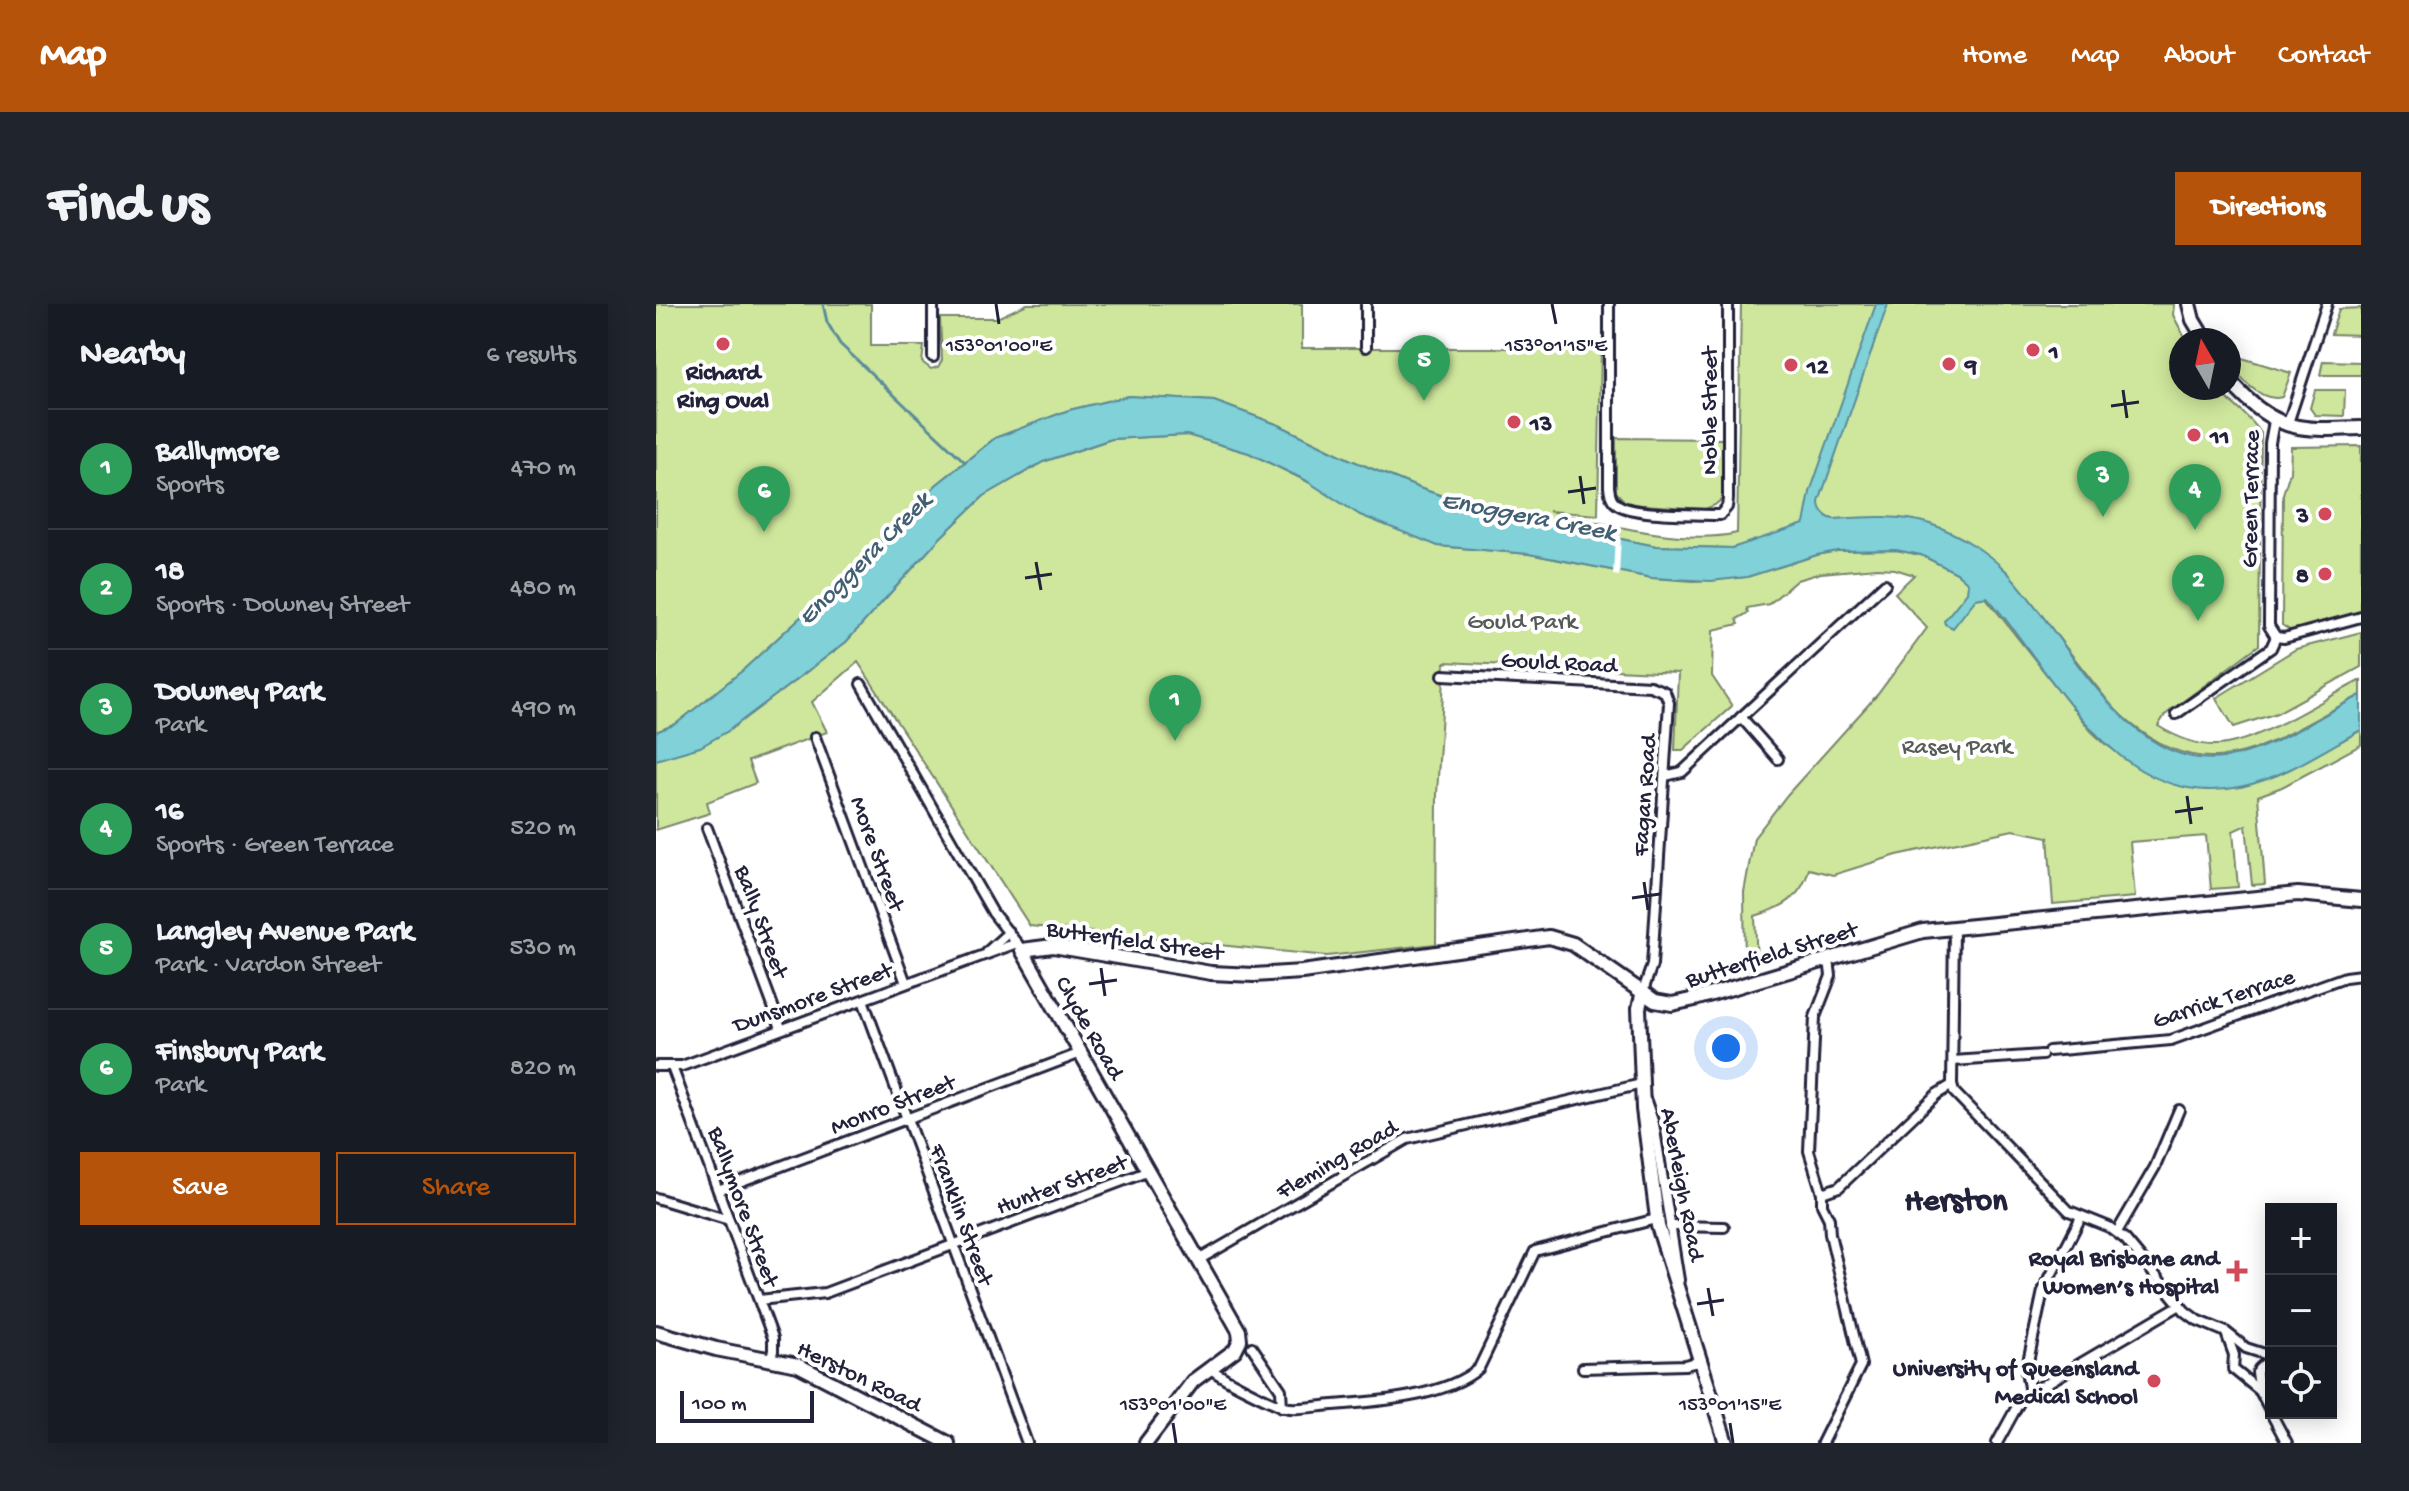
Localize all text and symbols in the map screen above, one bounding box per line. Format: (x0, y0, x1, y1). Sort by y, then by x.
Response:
text: Map (40, 34, 106, 78)
text: Home (1962, 40, 2027, 73)
text: Map (2071, 40, 2120, 73)
text: About (2164, 40, 2234, 73)
text: Contact (2278, 40, 2369, 73)
button: Directions (2175, 172, 2361, 245)
text: Find us (48, 175, 208, 241)
north arrow (2169, 328, 2241, 400)
marker: Richard Ring Oval (714, 335, 732, 353)
pin: 5 (1398, 335, 1450, 401)
text: Nearby (80, 336, 185, 376)
text: 153°01'00"E (945, 336, 1054, 359)
text: 153°01'15"E (1504, 336, 1608, 359)
place label: 1 (2048, 339, 2059, 368)
text: 6 results (486, 341, 576, 372)
marker: 1 (2024, 341, 2042, 359)
street label: Noble Street (1697, 345, 1726, 475)
place label: 9 (1964, 353, 1977, 382)
place label: 12 (1806, 354, 1829, 383)
marker: 9 (1940, 355, 1958, 373)
marker: 12 (1782, 356, 1800, 374)
place label: Richard Ring Oval (676, 360, 769, 417)
place label: 13 (1529, 411, 1552, 440)
marker: 13 (1505, 413, 1523, 431)
place label: 11 (2209, 424, 2229, 453)
marker: 11 (2185, 426, 2203, 444)
street label: Green Terrace (2237, 429, 2268, 568)
text: Ballymore (156, 436, 279, 471)
pin: 3 (2077, 451, 2129, 517)
text: 1 (101, 454, 111, 485)
text: 470 m (511, 454, 576, 485)
pin: 4 (2169, 464, 2221, 530)
pin: 6 (738, 466, 790, 532)
text: Sports (156, 471, 224, 502)
water label: Enoggera Creek (793, 485, 941, 634)
water label: Enoggera Creek (1439, 486, 1620, 551)
place label: 3 (2296, 503, 2309, 532)
marker: 3 (2316, 505, 2334, 523)
pin: 2 (2172, 555, 2224, 621)
text: 18 (156, 556, 185, 591)
place label: 8 (2296, 563, 2309, 592)
marker: 8 (2316, 565, 2334, 583)
text: 2 (100, 574, 112, 605)
text: 480 m (510, 574, 576, 605)
text: Sports · Downey Street (156, 591, 409, 622)
park label: Gould Park (1467, 609, 1579, 638)
street label: Gould Road (1500, 647, 1620, 682)
pin: 1 (1149, 675, 1201, 741)
text: Downey Park (156, 676, 323, 711)
text: 3 (99, 694, 113, 725)
text: 490 m (511, 694, 576, 725)
text: Park (156, 711, 206, 742)
street label: Fagan Road (1628, 731, 1665, 858)
park label: Rasey Park (1902, 734, 2014, 763)
street label: More Street (842, 793, 911, 917)
text: 16 (156, 796, 183, 831)
text: 4 (100, 814, 112, 845)
text: 520 m (510, 814, 576, 845)
text: Sports · Green Terrace (156, 831, 394, 862)
street label: Bally Street (726, 861, 794, 985)
text: Langley Avenue Park (156, 916, 413, 951)
street label: Butterfield Street (1043, 916, 1227, 970)
street label: Butterfield Street (1682, 916, 1863, 997)
text: 5 (99, 934, 113, 965)
text: 530 m (509, 934, 576, 965)
text: Park · Vardon Street (156, 951, 381, 982)
street label: Dunsmore Street (728, 956, 899, 1042)
street label: Garrick Terrace (2149, 964, 2299, 1037)
street label: Clyde Road (1047, 972, 1130, 1087)
your location (1706, 1028, 1746, 1068)
text: Finsbury Park (156, 1036, 323, 1071)
text: 6 (99, 1054, 113, 1085)
text: 820 m (510, 1054, 576, 1085)
street label: Monro Street (827, 1068, 962, 1143)
text: Park (156, 1071, 206, 1102)
street label: Aberleigh Road (1652, 1106, 1710, 1266)
street label: Fleming Road (1271, 1114, 1405, 1208)
street label: Ballymore Street (699, 1122, 785, 1293)
street label: Franklin Street (920, 1140, 999, 1292)
street label: Hunter Street (993, 1149, 1133, 1223)
button: Save (80, 1152, 320, 1225)
button: Share (336, 1152, 576, 1225)
district label: Herston (1905, 1184, 2008, 1222)
map controls (2265, 1203, 2337, 1419)
button: + (2265, 1203, 2337, 1275)
place label: Royal Brisbane and Women’s Hospital (2028, 1246, 2222, 1303)
marker: Royal Brisbane and Women’s Hospital (2226, 1260, 2248, 1282)
button: − (2265, 1275, 2337, 1347)
street label: Herston Road (791, 1335, 927, 1422)
button: locate (2265, 1347, 2337, 1419)
place label: University of Queensland Medical School (1893, 1356, 2141, 1413)
marker: University of Queensland Medical School (2145, 1372, 2163, 1390)
scale bar (680, 1387, 814, 1423)
text: 100 m (692, 1392, 747, 1418)
text: 153°01'00"E (1119, 1395, 1228, 1418)
text: 153°01'15"E (1678, 1395, 1782, 1418)

